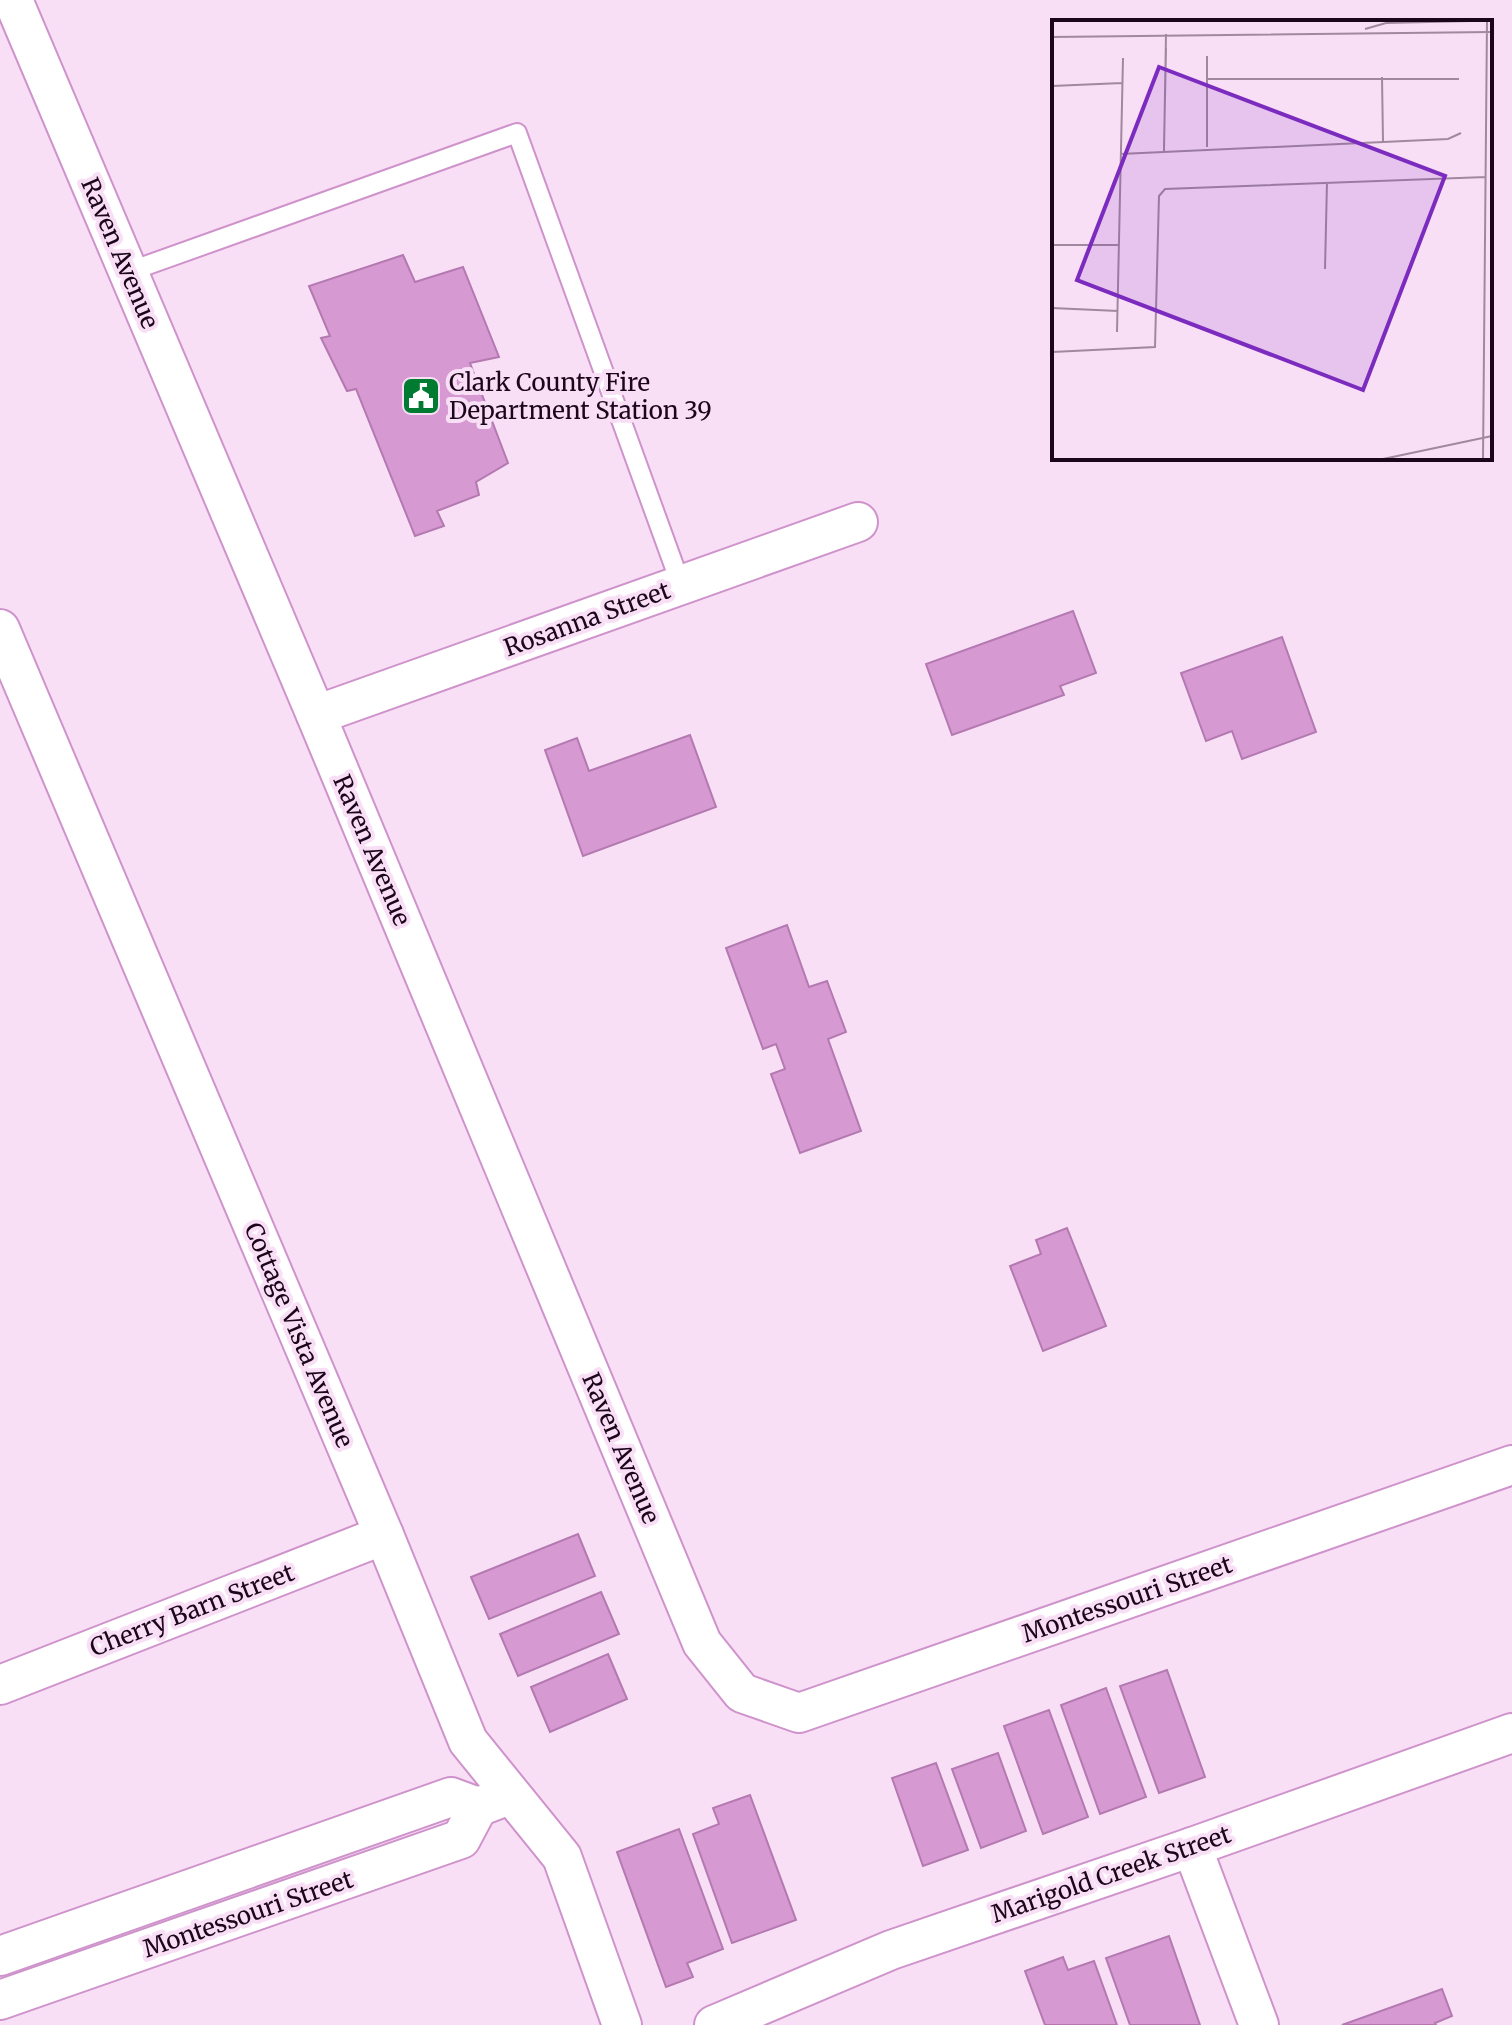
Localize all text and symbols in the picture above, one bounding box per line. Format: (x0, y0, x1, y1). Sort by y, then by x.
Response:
inset map (1052, 20, 1492, 460)
street label: Raven Avenue (74, 173, 166, 333)
place label: Clark County Fire Department Station 39 (449, 367, 712, 426)
public building icon: Clark County Fire Department Station 39 (400, 375, 442, 417)
street label: Rosanna Street (500, 574, 675, 663)
street label: Raven Avenue (326, 770, 418, 930)
street label: Cottage Vista Avenue (238, 1218, 360, 1452)
street label: Raven Avenue (575, 1368, 667, 1528)
street label: Montessouri Street (1018, 1548, 1237, 1649)
street label: Cherry Barn Street (85, 1557, 299, 1663)
street label: Marigold Creek Street (987, 1818, 1235, 1930)
street label: Montessouri Street (139, 1863, 358, 1964)

